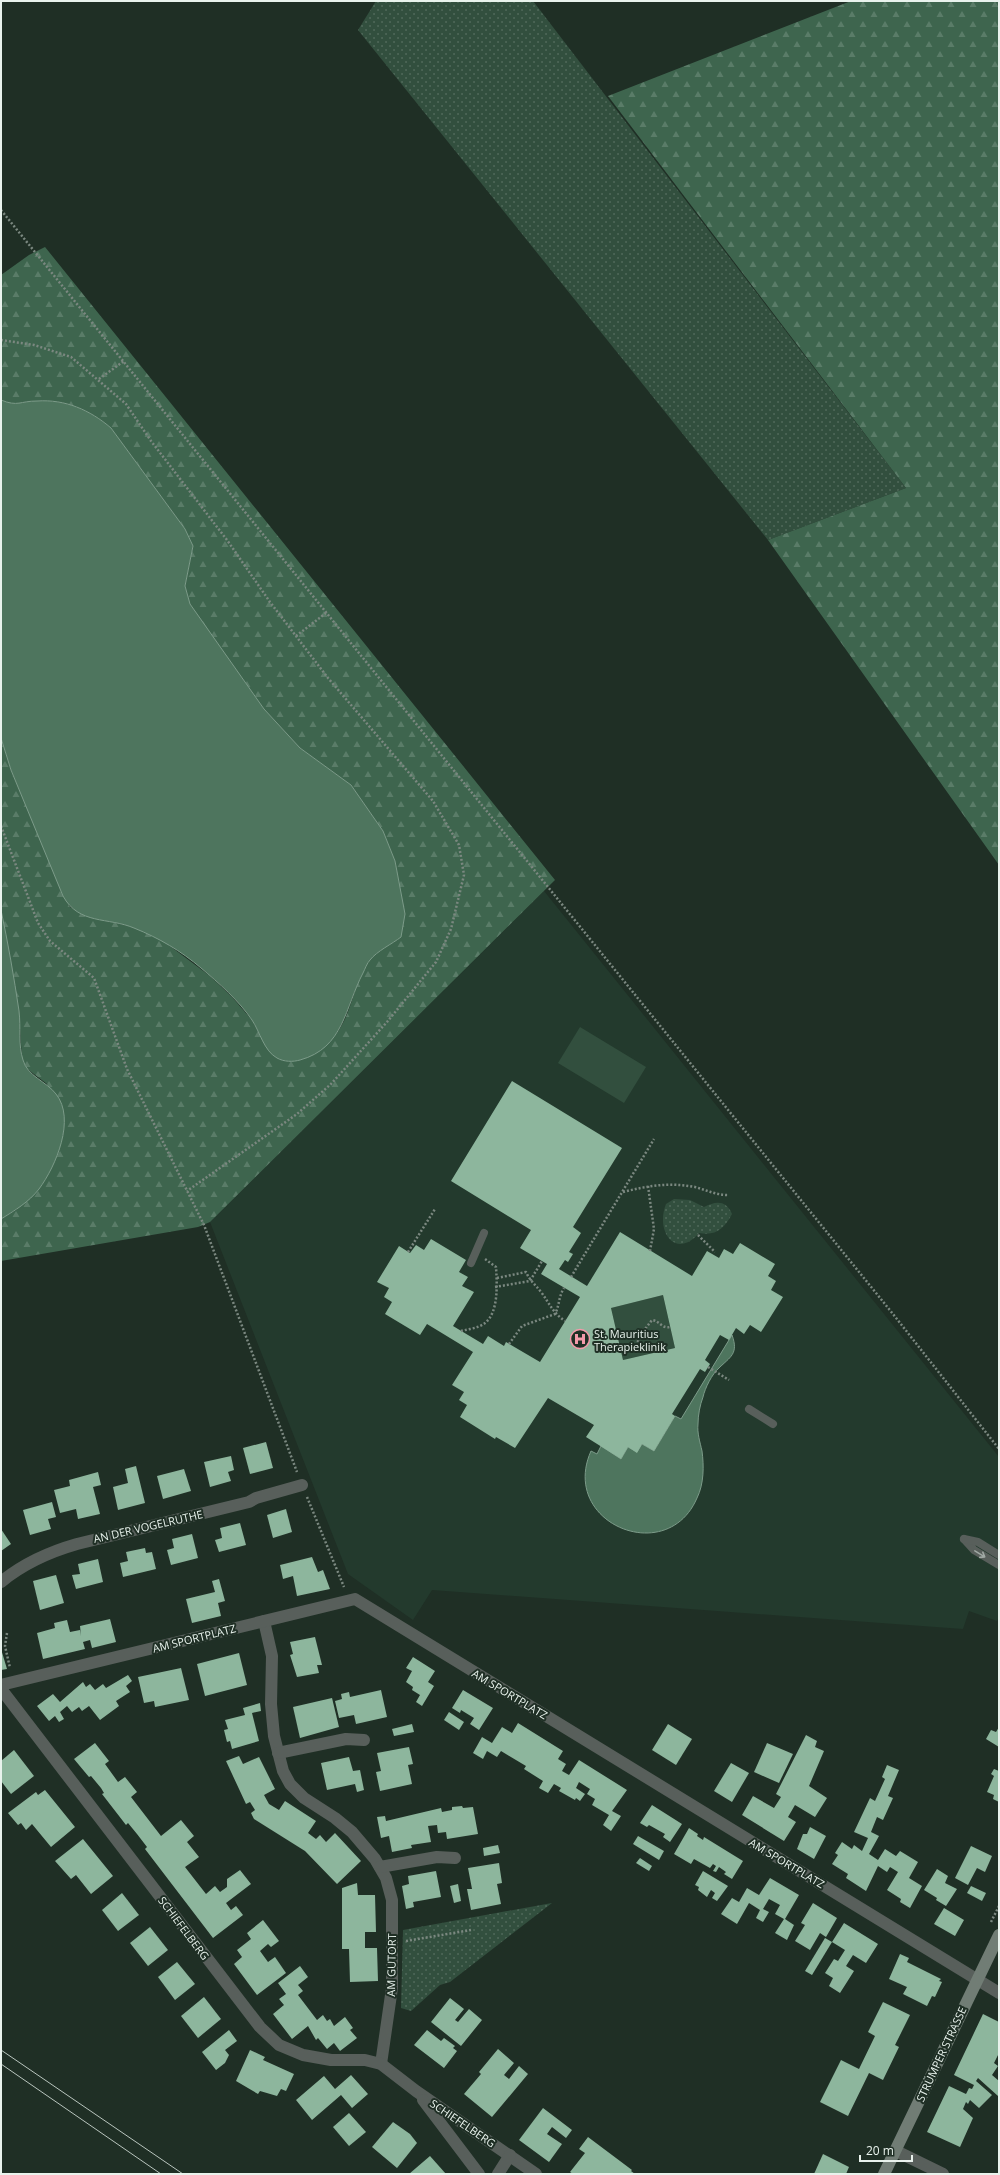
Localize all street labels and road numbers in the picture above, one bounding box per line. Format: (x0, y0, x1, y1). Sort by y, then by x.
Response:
street label: AN DER VOGELRUTHE (92, 1506, 204, 1546)
street label: AM SPORTPLATZ (151, 1620, 237, 1656)
street label: AM SPORTPLATZ (470, 1666, 550, 1722)
street label: AM SPORTPLATZ (747, 1835, 827, 1891)
street label: SCHIEFELBERG (155, 1893, 213, 1963)
street label: AM GUTORT (383, 1933, 399, 1997)
street label: STRÜMPER STRASSE (912, 2004, 970, 2104)
street label: SCHIEFELBERG (427, 2096, 499, 2150)

